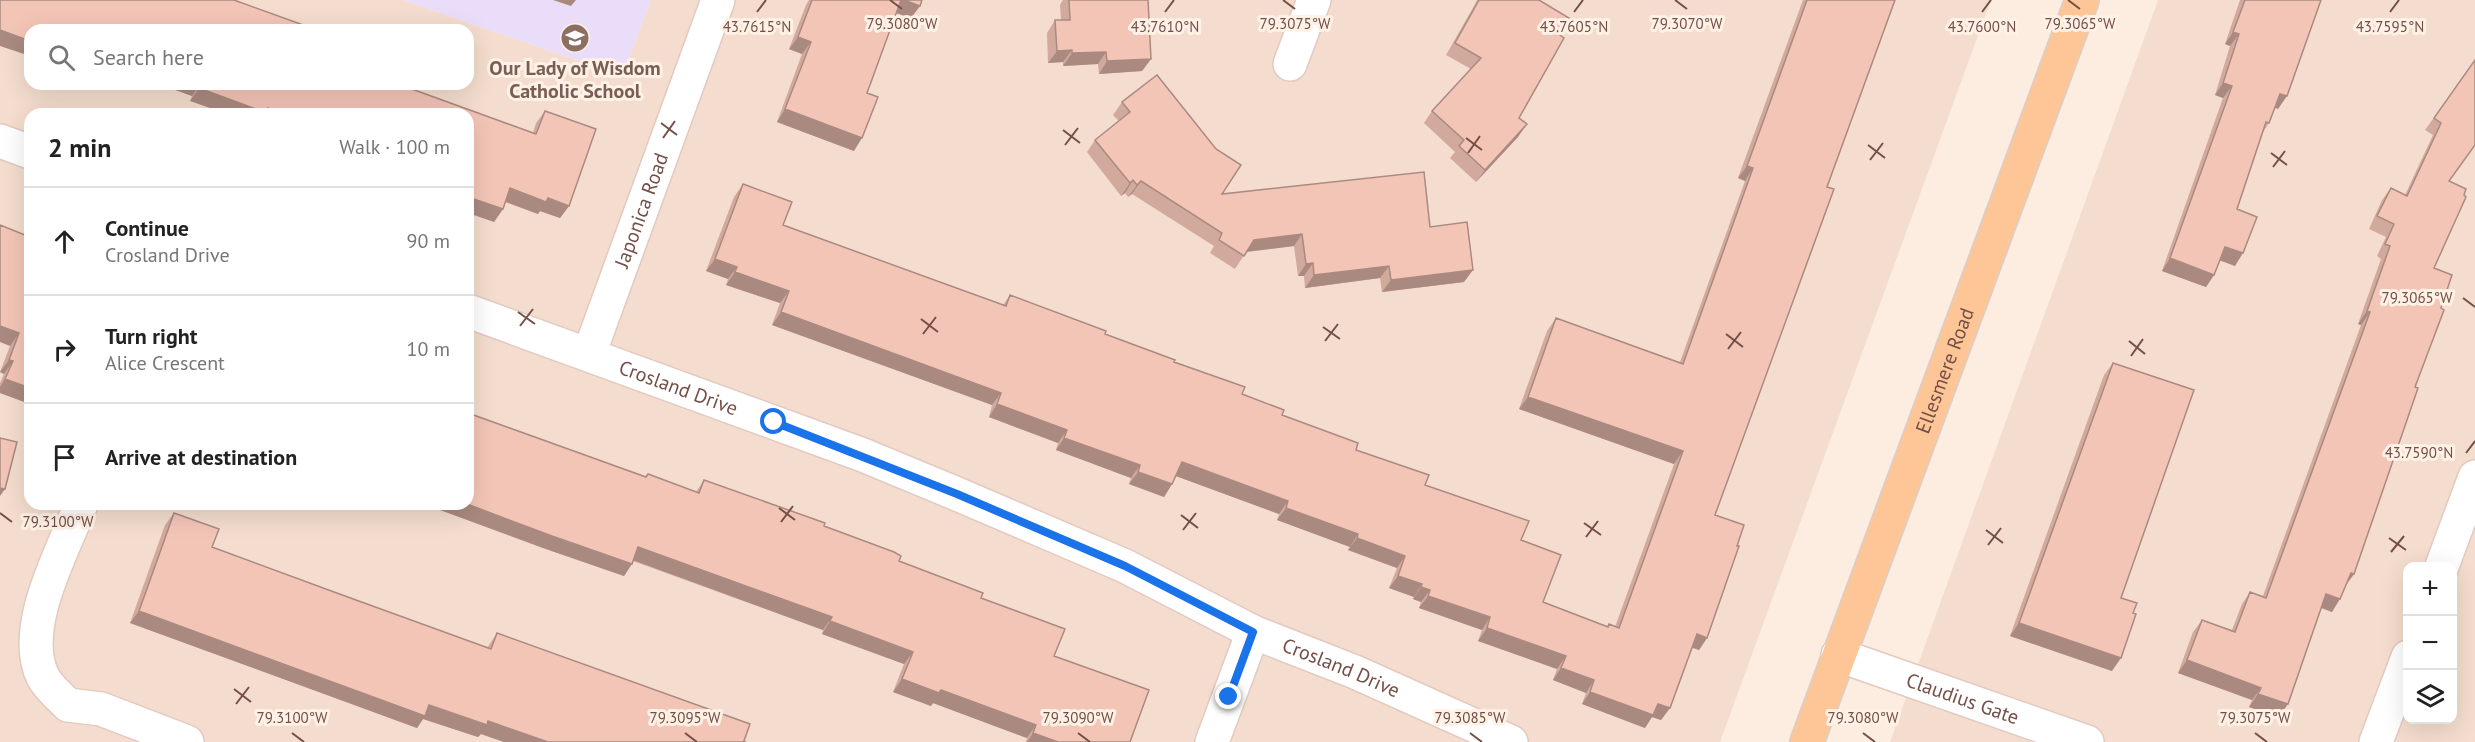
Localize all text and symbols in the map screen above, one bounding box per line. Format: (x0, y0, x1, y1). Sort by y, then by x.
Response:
text: 79.3080°W (866, 14, 938, 33)
text: 79.3075°W (1259, 14, 1331, 33)
text: 79.3070°W (1651, 14, 1723, 33)
text: 79.3065°W (2044, 14, 2116, 33)
text: 43.7615°N (723, 17, 791, 36)
text: 43.7610°N (1131, 17, 1199, 36)
text: 43.7605°N (1540, 17, 1608, 36)
text: 43.7600°N (1948, 17, 2016, 36)
text: 43.7595°N (2356, 17, 2424, 36)
school or university icon: Our Lady of Wisdom Catholic School (559, 22, 591, 54)
search box (24, 24, 474, 90)
icon: search (45, 41, 78, 74)
text: Search here (93, 43, 204, 71)
place label: Our Lady of Wisdom Catholic School (489, 55, 661, 104)
text: 2 min (48, 131, 111, 164)
text: Walk · 100 m (339, 134, 450, 160)
street label: Japonica Road (608, 149, 674, 272)
text: Continue (105, 214, 189, 242)
icon: ahead (48, 225, 81, 258)
text: 90 m (407, 228, 450, 254)
text: Crosland Drive (105, 242, 230, 268)
text: 79.3065°W (2381, 288, 2453, 307)
street label: Ellesmere Road (1909, 304, 1980, 437)
text: Turn right (105, 322, 197, 350)
icon: right (48, 333, 81, 366)
text: 10 m (407, 336, 450, 362)
text: Alice Crescent (105, 350, 225, 376)
street label: Crosland Drive (615, 354, 742, 421)
route start (760, 408, 786, 434)
icon: arrive (48, 441, 81, 474)
text: Arrive at destination (105, 443, 297, 471)
text: 43.7590°N (2385, 443, 2453, 462)
text: 79.3100°W (22, 512, 94, 531)
map controls (2403, 562, 2457, 724)
button: + (2403, 562, 2457, 616)
button: − (2403, 616, 2457, 670)
street label: Crosland Drive (1279, 632, 1404, 703)
street label: Claudius Gate (1903, 667, 2022, 730)
button: layers (2403, 670, 2457, 724)
route end (1215, 683, 1241, 709)
text: 79.3100°W (256, 708, 328, 727)
text: 79.3095°W (649, 708, 721, 727)
text: 79.3090°W (1042, 708, 1114, 727)
text: 79.3085°W (1434, 708, 1506, 727)
text: 79.3080°W (1827, 708, 1899, 727)
text: 79.3075°W (2219, 708, 2291, 727)

